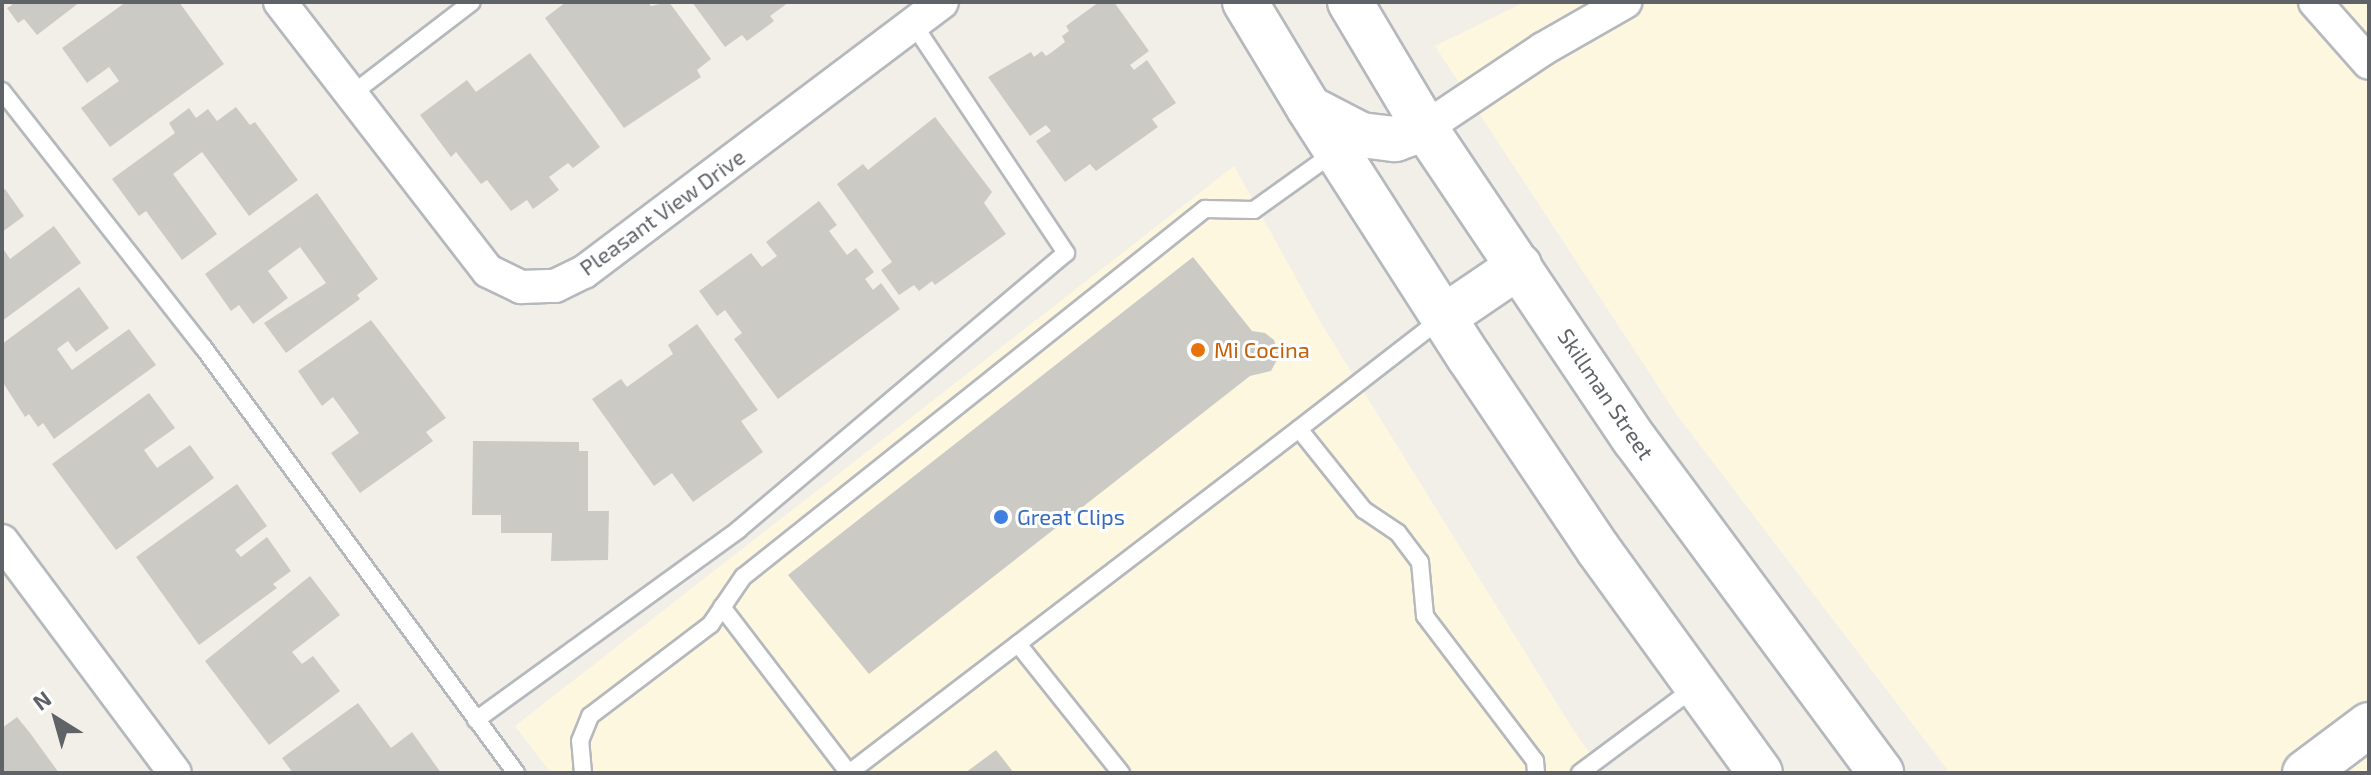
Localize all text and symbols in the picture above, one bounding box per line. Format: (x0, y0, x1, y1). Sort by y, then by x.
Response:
street label: Pleasant View Drive (574, 143, 750, 281)
street label: Skillman Street (1552, 324, 1660, 464)
place label: Mi Cocina (1214, 337, 1310, 363)
marker: Mi Cocina (1189, 341, 1207, 359)
place label: Great Clips (1017, 504, 1125, 530)
marker: Great Clips (992, 508, 1010, 526)
north arrow (16, 679, 96, 759)
text: N (27, 685, 56, 715)

